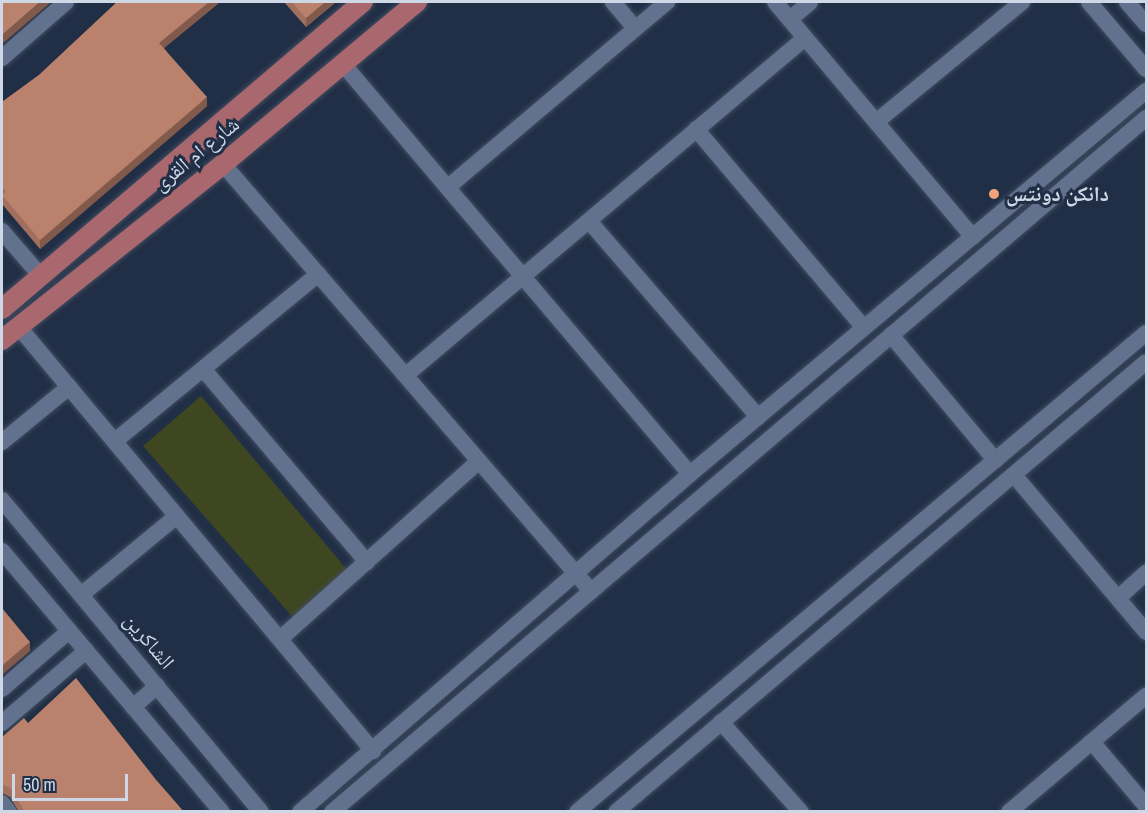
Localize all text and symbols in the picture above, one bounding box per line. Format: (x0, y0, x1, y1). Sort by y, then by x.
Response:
street label: شارع ام القرى (148, 112, 244, 196)
place label: دانكن دونتس (1006, 181, 1109, 207)
marker: دانكن دونتس (987, 187, 1001, 201)
street label: الشاكرين (118, 608, 180, 674)
scale bar (15, 762, 130, 800)
text: 50 m (23, 772, 56, 797)

